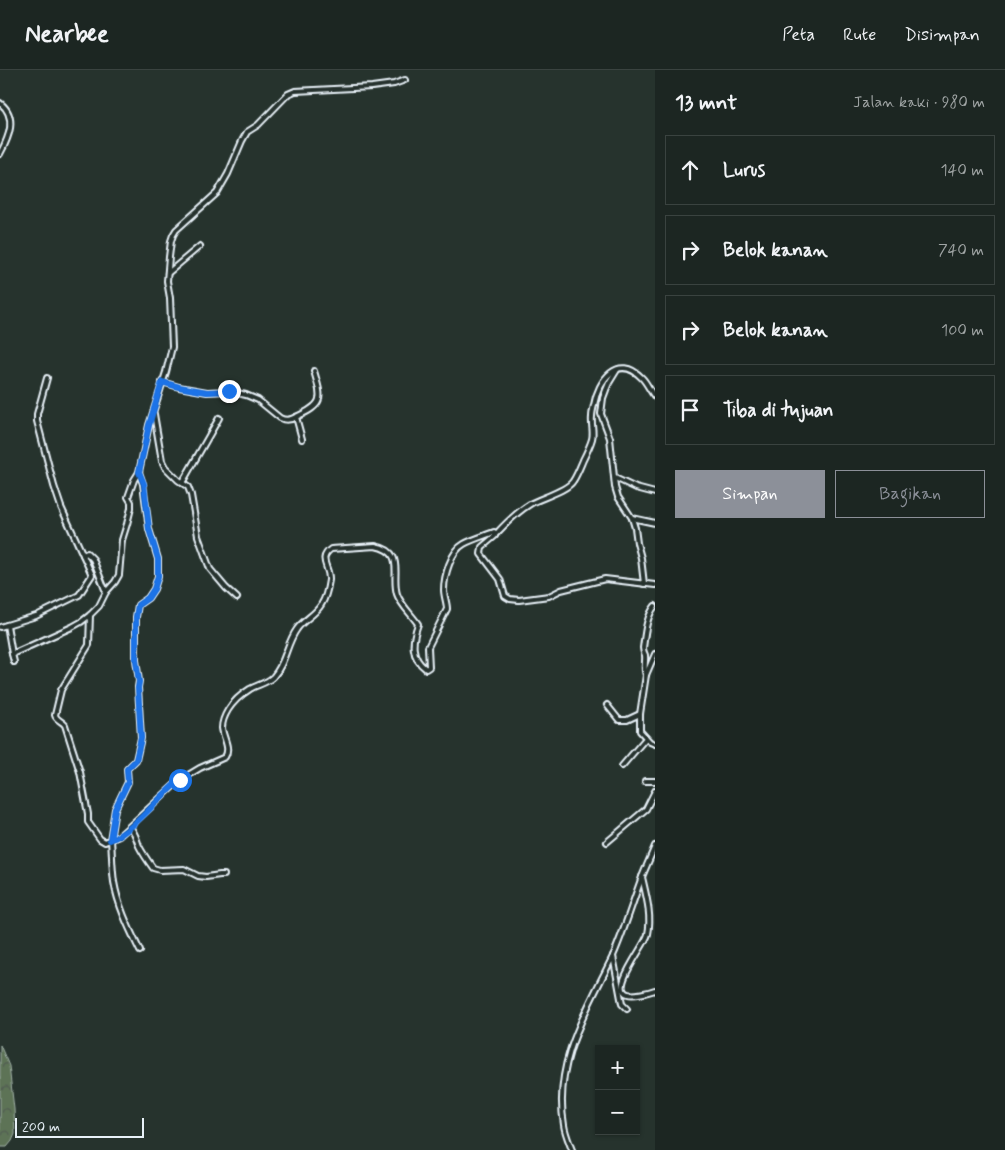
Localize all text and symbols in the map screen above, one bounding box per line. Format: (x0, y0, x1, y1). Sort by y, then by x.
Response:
text: Nearbee (25, 19, 109, 50)
text: Peta (782, 23, 815, 47)
text: Rute (843, 23, 876, 47)
text: Disimpan (904, 23, 980, 47)
text: 13 mnt (675, 89, 737, 117)
text: Jalan kaki · 980 m (853, 92, 985, 113)
icon: ahead (676, 156, 704, 184)
text: Lurus (723, 158, 765, 183)
text: 140 m (940, 160, 984, 181)
icon: right (676, 236, 704, 264)
text: Belok kanan (723, 238, 828, 263)
text: 740 m (938, 240, 984, 261)
icon: right (676, 316, 704, 344)
text: Belok kanan (723, 318, 828, 343)
text: 100 m (941, 320, 984, 341)
route end (218, 380, 241, 403)
icon: arrive (676, 396, 704, 424)
text: Tiba di tujuan (723, 398, 834, 423)
button: Simpan (675, 470, 825, 518)
button: Bagikan (835, 470, 985, 518)
route start (169, 769, 192, 792)
map controls (595, 1045, 640, 1135)
button: + (595, 1045, 640, 1090)
button: − (595, 1090, 640, 1135)
scale bar (15, 1115, 144, 1138)
text: 200 m (22, 1118, 60, 1136)

